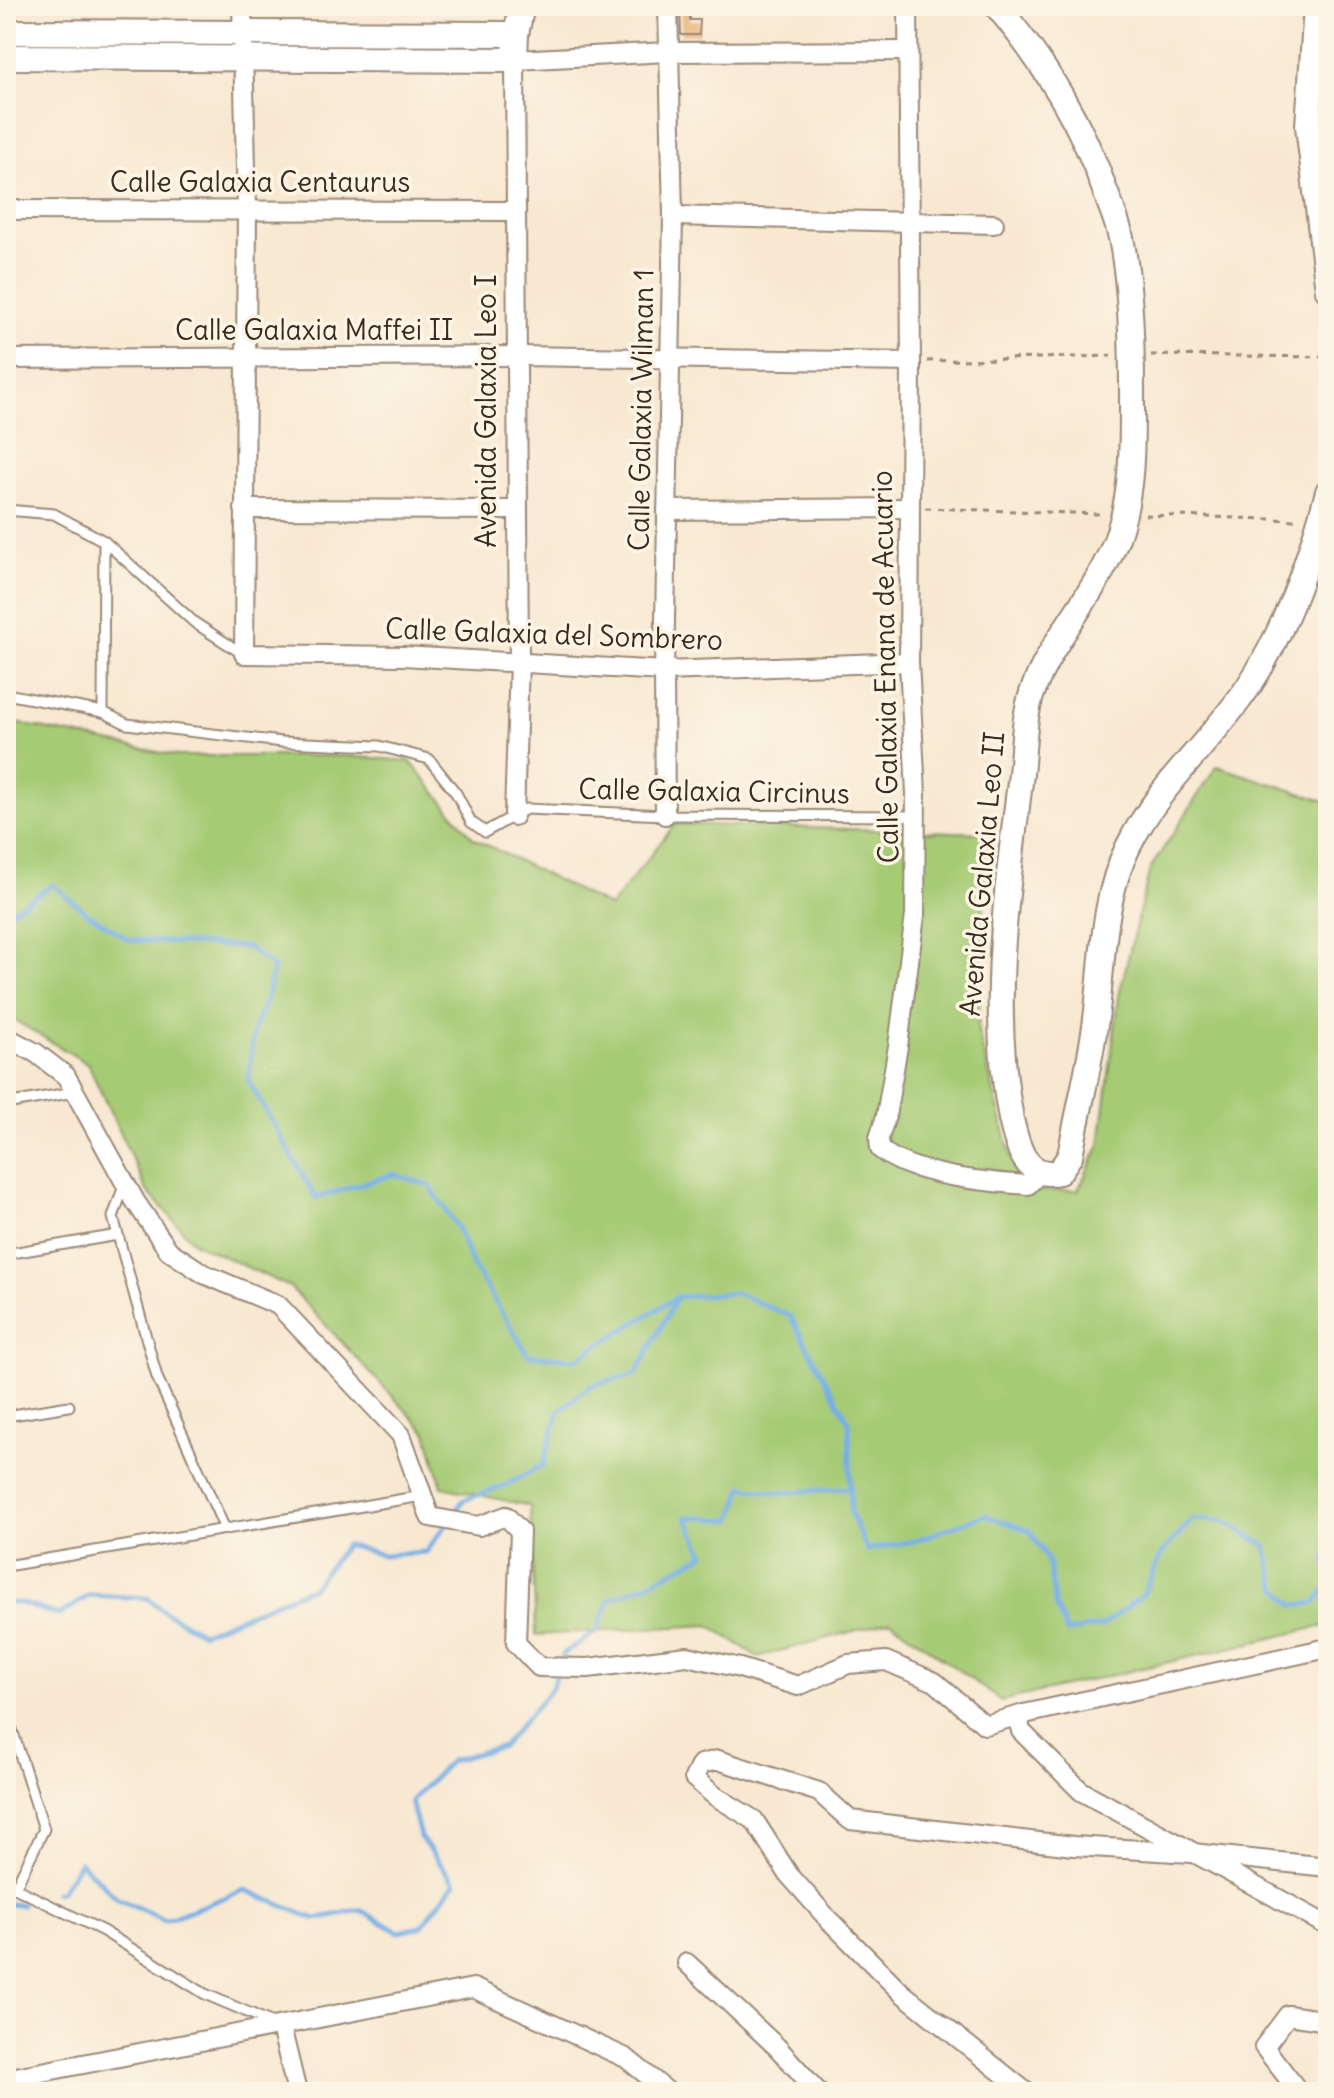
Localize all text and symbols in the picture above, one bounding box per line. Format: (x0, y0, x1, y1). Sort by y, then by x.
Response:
street label: Calle Galaxia Centaurus (110, 164, 410, 200)
street label: Calle Galaxia Wilman 1 (621, 269, 661, 551)
street label: Avenida Galaxia Leo I (468, 274, 504, 548)
street label: Calle Galaxia Maffei II (175, 312, 453, 348)
street label: Calle Galaxia Enana de Acuario (864, 470, 906, 864)
street label: Calle Galaxia del Sombrero (385, 610, 723, 658)
street label: Avenida Galaxia Leo II (952, 730, 1012, 1018)
street label: Calle Galaxia Circinus (578, 771, 850, 811)

